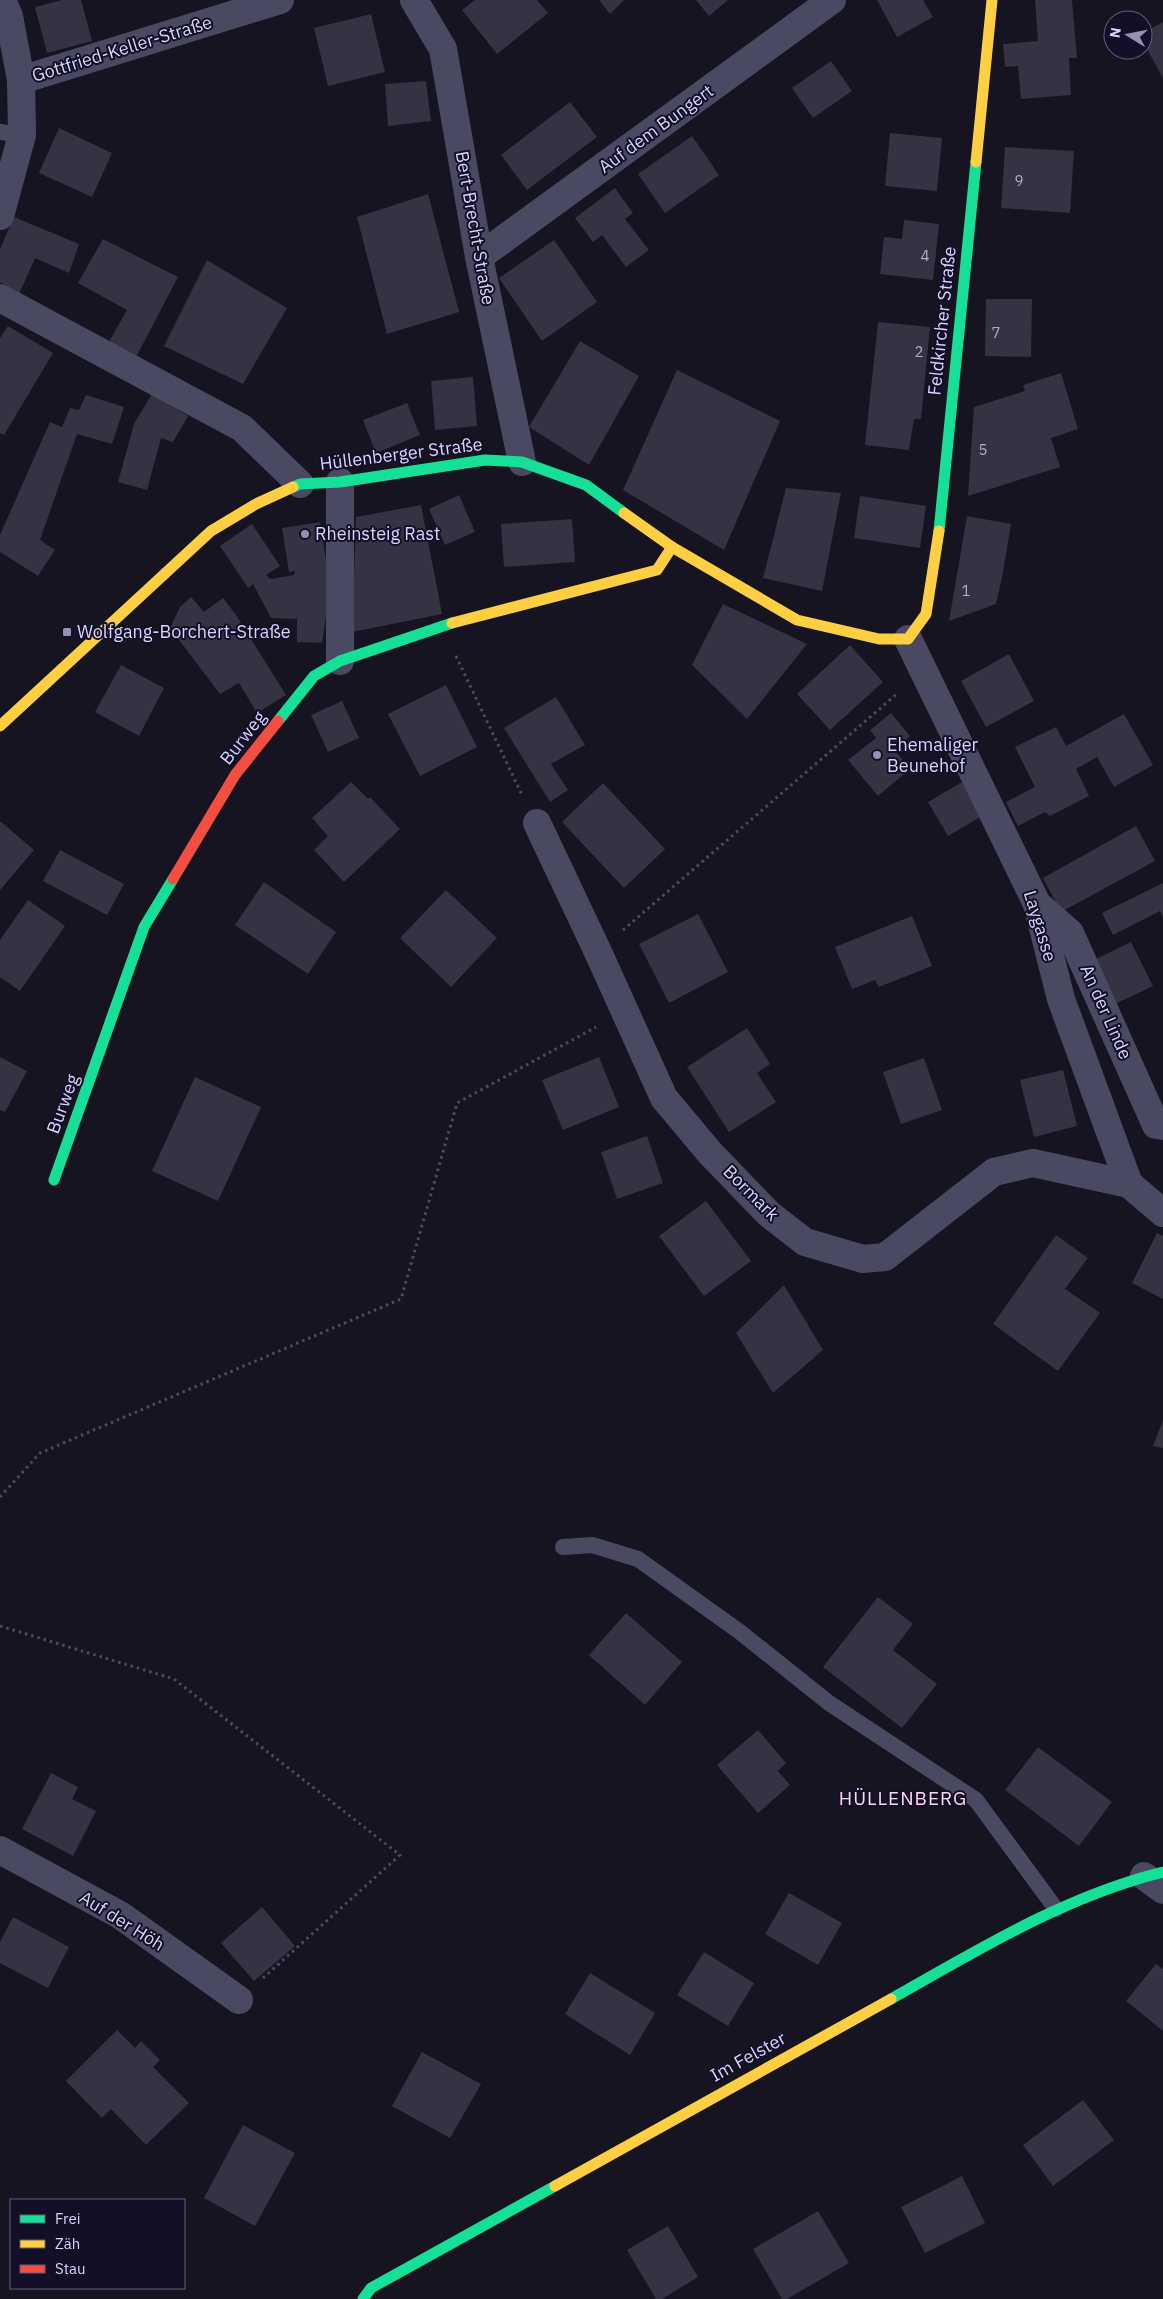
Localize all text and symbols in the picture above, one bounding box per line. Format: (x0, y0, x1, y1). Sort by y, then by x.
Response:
street label: Gottfried-Keller-Straße (29, 10, 215, 87)
north arrow (1103, 10, 1153, 60)
text: N (1105, 26, 1125, 39)
street label: Auf dem Bungert (594, 79, 718, 178)
street label: Bert-Brecht-Straße (451, 149, 500, 307)
house number: 9 (1014, 171, 1024, 190)
street label: Feldkircher Straße (922, 245, 961, 397)
house number: 4 (920, 246, 930, 265)
house number: 7 (991, 323, 1001, 342)
house number: 2 (914, 342, 924, 361)
street label: Hüllenberger Straße (318, 432, 484, 475)
house number: 5 (978, 440, 988, 459)
place label: Rheinsteig Rast (315, 522, 440, 545)
marker: Rheinsteig Rast (299, 528, 311, 540)
house number: 1 (961, 581, 971, 600)
place label: Wolfgang-Borchert-Straße (77, 620, 291, 643)
marker: Wolfgang-Borchert-Straße (61, 626, 73, 638)
street label: Burweg (215, 706, 271, 769)
place label: Ehemaliger Beunehof (887, 733, 979, 777)
marker: Ehemaliger Beunehof (871, 749, 883, 761)
street label: Laygasse (1019, 887, 1062, 964)
street label: An der Linde (1075, 961, 1138, 1063)
street label: Burweg (41, 1070, 84, 1137)
street label: Bormark (719, 1160, 785, 1226)
district label: HÜLLENBERG (839, 1786, 967, 1810)
street label: Auf der Höh (75, 1885, 169, 1956)
street label: Im Felster (706, 2026, 790, 2087)
legend (10, 2199, 185, 2289)
text: Frei (55, 2209, 81, 2228)
text: Zäh (55, 2234, 80, 2253)
text: Stau (55, 2259, 86, 2278)

